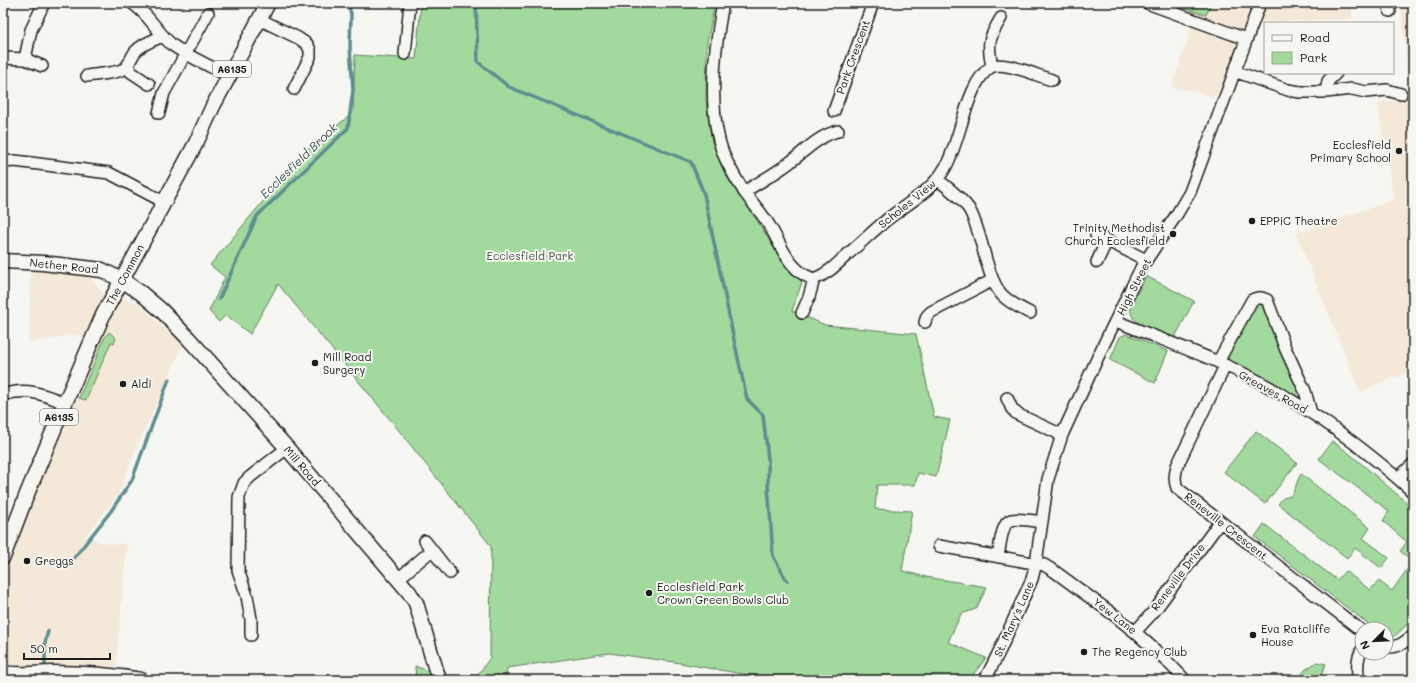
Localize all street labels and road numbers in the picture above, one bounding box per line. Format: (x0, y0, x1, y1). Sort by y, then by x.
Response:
street label: Park Crescent (832, 17, 873, 96)
road number: A6135 (213, 61, 251, 77)
street label: Scholes View (875, 176, 938, 231)
street label: The Common (102, 242, 147, 308)
street label: Nether Road (29, 254, 99, 277)
street label: High Street (1113, 255, 1154, 318)
street label: Greaves Road (1236, 367, 1310, 417)
road number: A6135 (40, 409, 78, 425)
street label: Mill Road (281, 442, 324, 489)
street label: Reneville Crescent (1182, 488, 1271, 563)
street label: Reneville Drive (1147, 540, 1208, 614)
street label: St. Mary's Lane (990, 578, 1037, 659)
street label: Yew Lane (1090, 594, 1140, 638)

